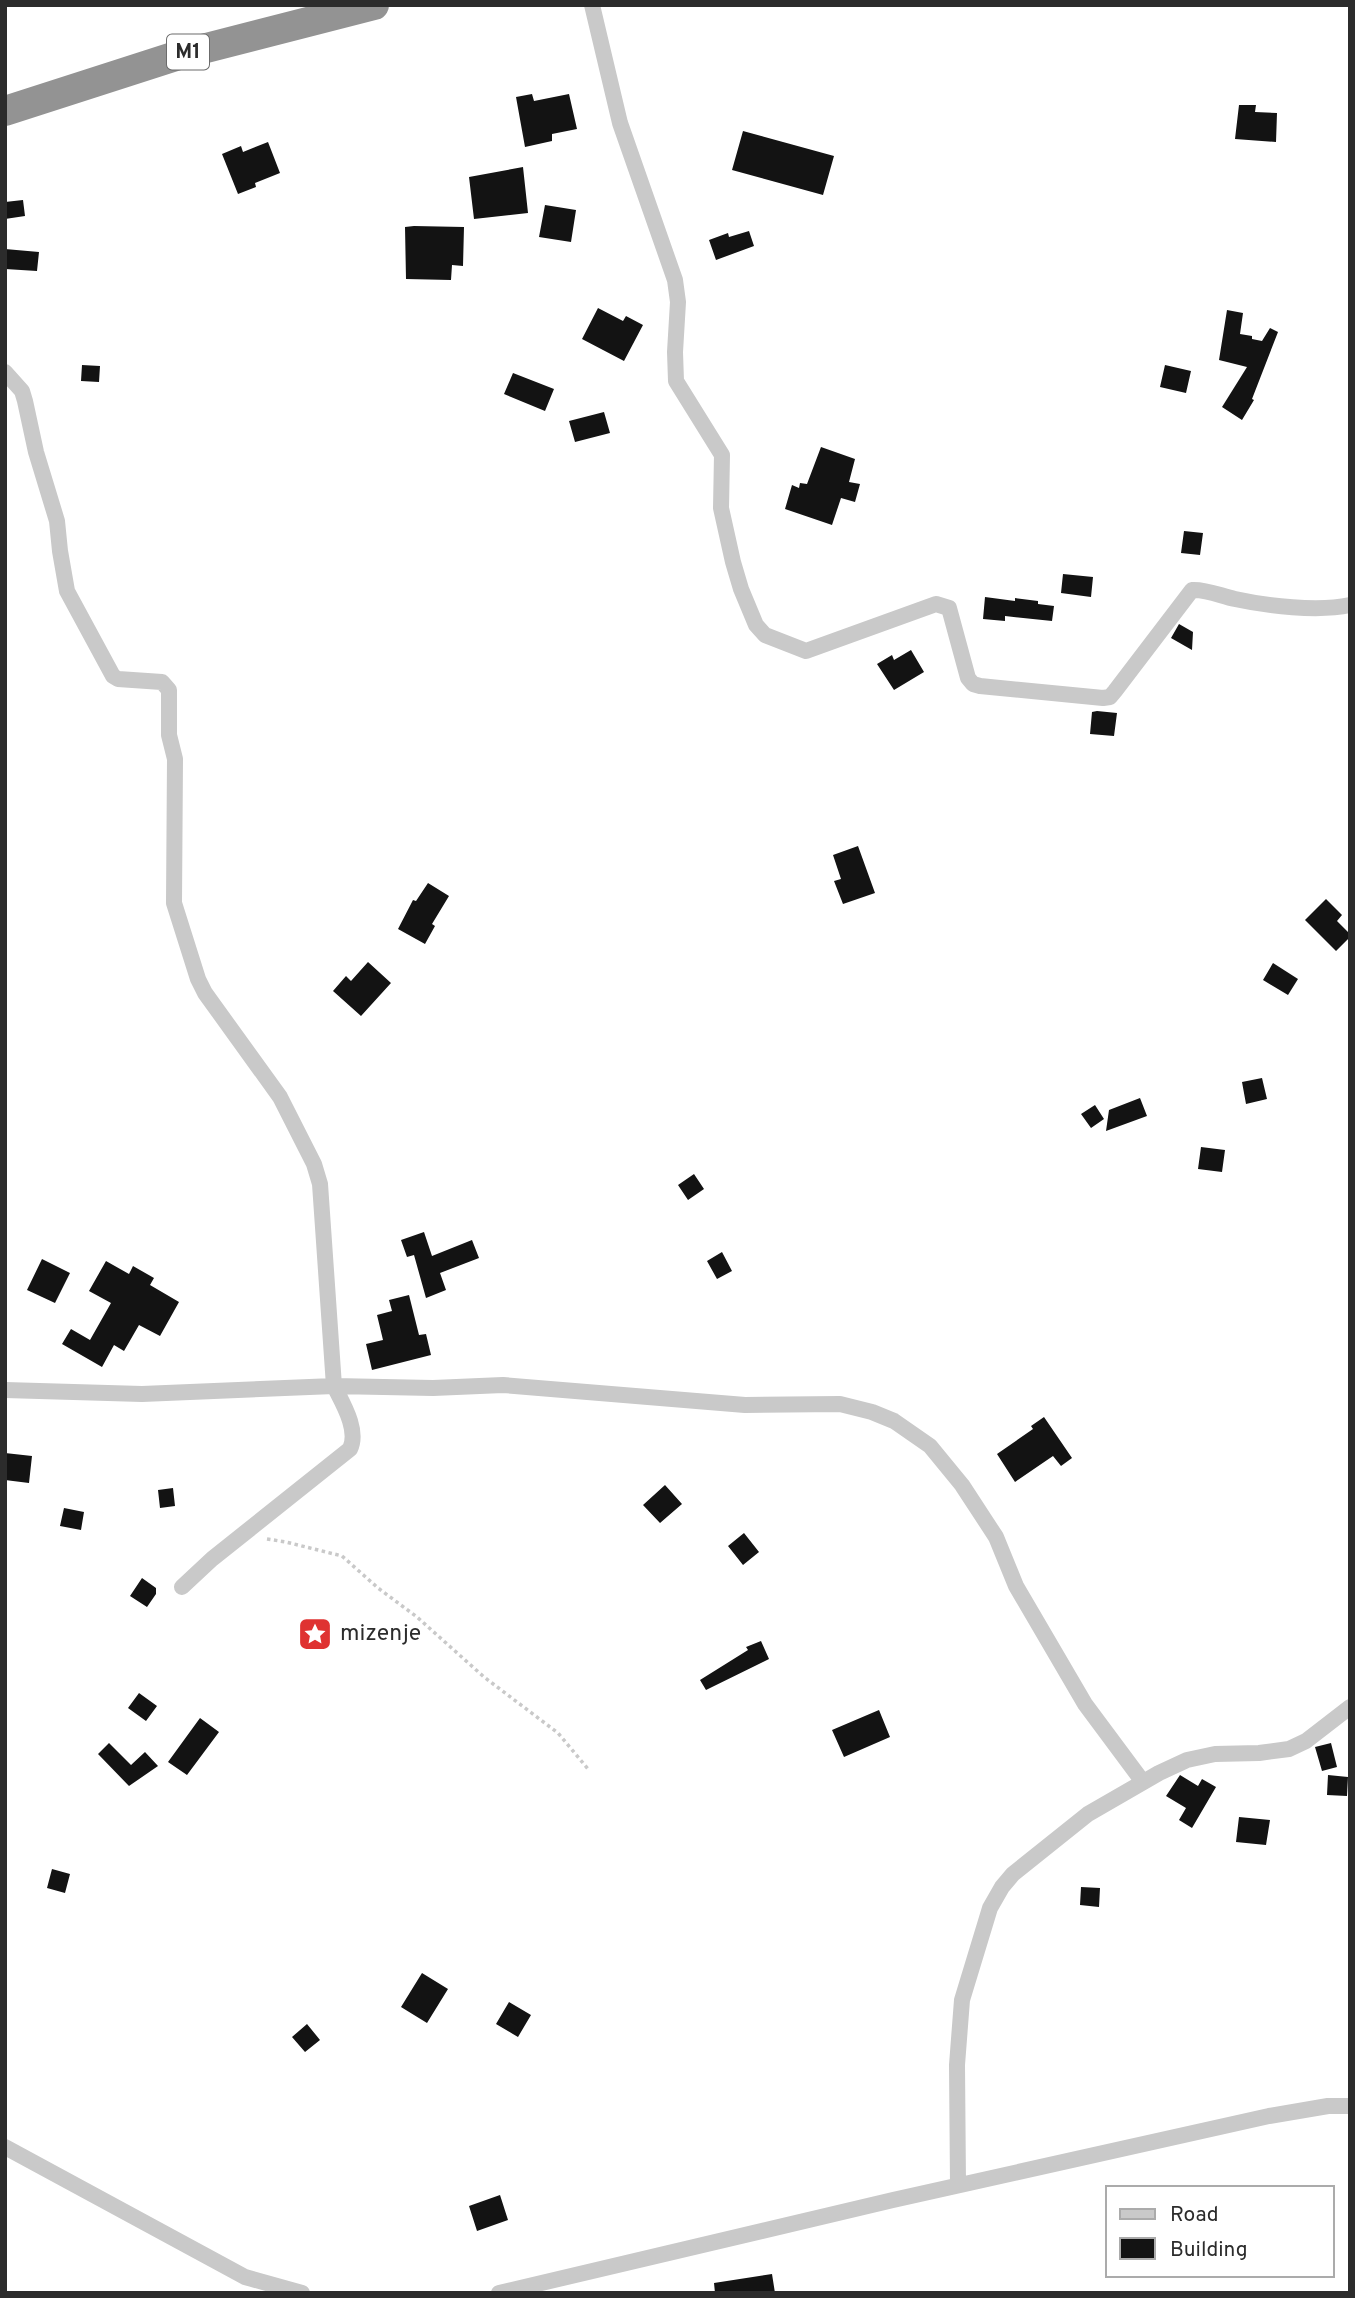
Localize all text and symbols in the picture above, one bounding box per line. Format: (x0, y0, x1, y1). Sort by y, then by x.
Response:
road number: M1 (167, 34, 209, 70)
place icon: mizenje (296, 1615, 334, 1653)
place label: mizenje (340, 1620, 421, 1649)
legend (1106, 2186, 1334, 2277)
text: Road (1170, 2202, 1219, 2229)
text: Building (1170, 2237, 1248, 2264)

